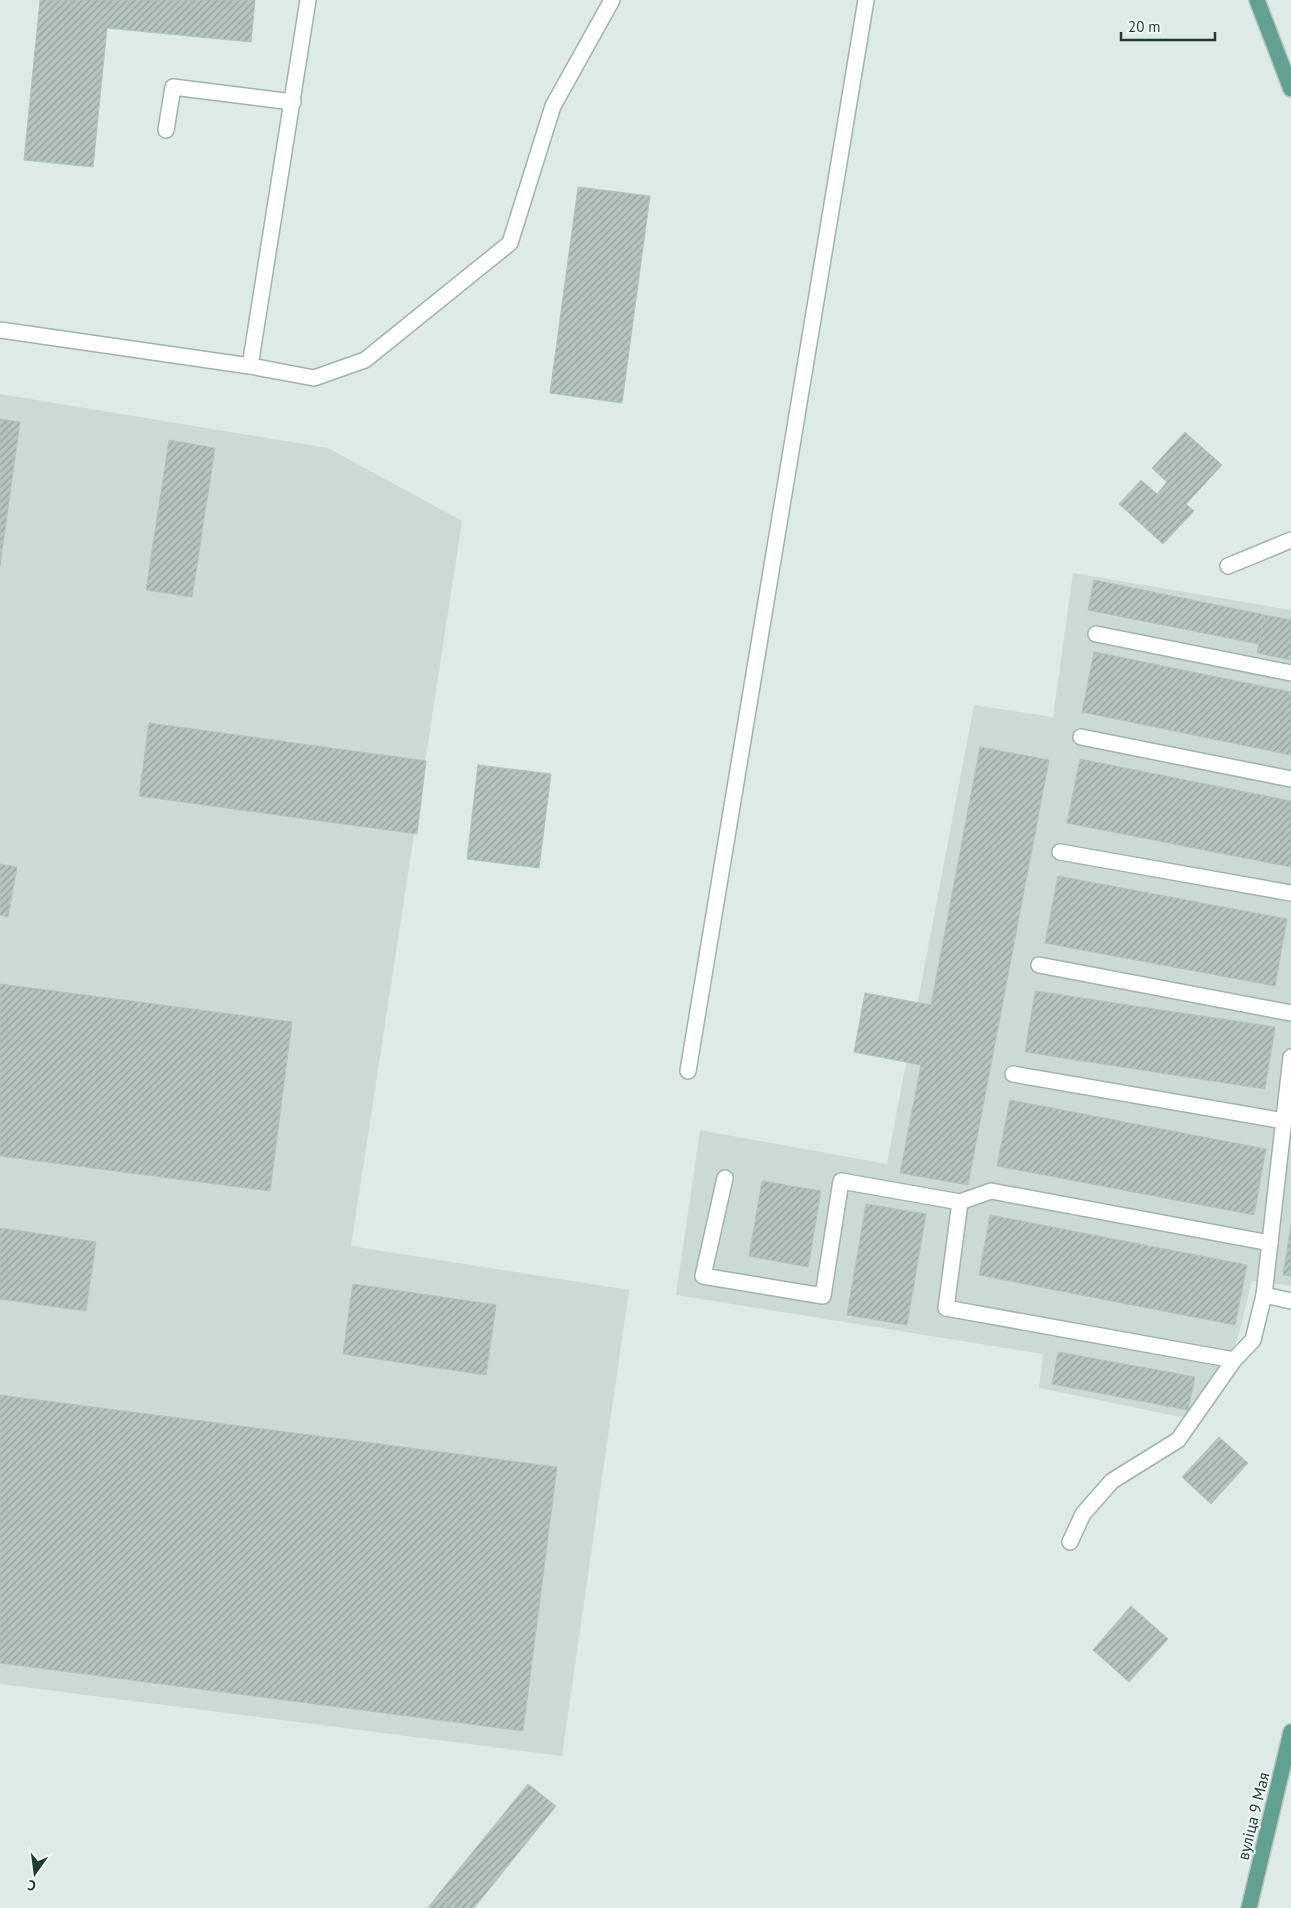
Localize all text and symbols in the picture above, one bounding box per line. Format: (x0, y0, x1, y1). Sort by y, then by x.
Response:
scale bar (1121, 10, 1215, 42)
text: 20 m (1128, 17, 1161, 36)
street label: вуліца 9 Мая (1232, 1770, 1274, 1862)
north arrow (10, 1848, 60, 1898)
text: С (26, 1876, 38, 1895)

